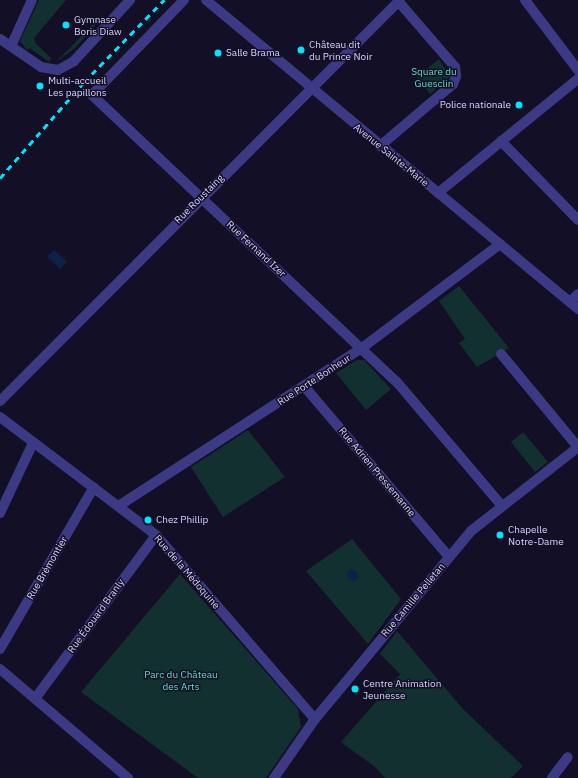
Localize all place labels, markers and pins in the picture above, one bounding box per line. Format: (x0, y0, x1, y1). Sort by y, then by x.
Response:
place label: Gymnase Boris Diaw (74, 13, 122, 36)
marker: Gymnase Boris Diaw (61, 20, 71, 30)
place label: Château dit du Prince Noir (309, 38, 372, 62)
marker: Château dit du Prince Noir (296, 45, 306, 55)
place label: Salle Brama (226, 47, 280, 59)
marker: Salle Brama (213, 48, 223, 58)
place label: Multi-accueil Les papillons (48, 74, 107, 98)
marker: Multi-accueil Les papillons (35, 81, 45, 91)
place label: Police nationale (440, 99, 511, 111)
marker: Police nationale (514, 100, 524, 110)
place label: Chez Phillip (156, 514, 208, 526)
marker: Chez Phillip (143, 515, 153, 525)
place label: Chapelle Notre-Dame (508, 523, 564, 546)
marker: Chapelle Notre-Dame (495, 530, 505, 540)
place label: Centre Animation Jeunesse (363, 677, 441, 700)
marker: Centre Animation Jeunesse (350, 684, 360, 694)

